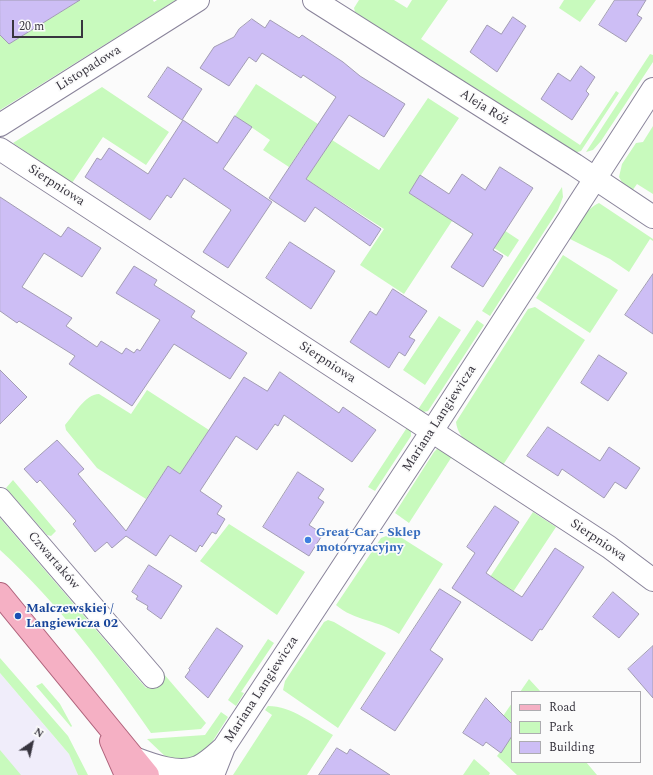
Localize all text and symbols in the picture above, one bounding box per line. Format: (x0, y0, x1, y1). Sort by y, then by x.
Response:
scale bar (14, 12, 85, 38)
text: 20 m (19, 17, 44, 36)
street label: Listopadowa (54, 43, 124, 95)
street label: Aleja Róż (456, 87, 512, 129)
street label: Sierpniowa (25, 162, 87, 210)
street label: Sierpniowa (296, 339, 358, 387)
street label: Mariana Langiewicza (400, 363, 480, 475)
street label: Sierpniowa (567, 516, 629, 566)
place label: Great-Car - Sklep motoryzacyjny (316, 525, 421, 556)
street label: Czwartaków (24, 529, 82, 593)
marker: Great-Car - Sklep motoryzacyjny (303, 535, 313, 545)
place label: Malczewskiej / Langiewicza 02 (26, 601, 118, 632)
marker: Malczewskiej / Langiewicza 02 (13, 611, 23, 621)
street label: Mariana Langiewicza (222, 634, 302, 746)
legend (511, 691, 641, 763)
text: Road (549, 698, 576, 717)
text: Park (549, 718, 574, 737)
north arrow (12, 723, 52, 763)
text: N (31, 723, 47, 742)
text: Building (549, 738, 595, 757)

